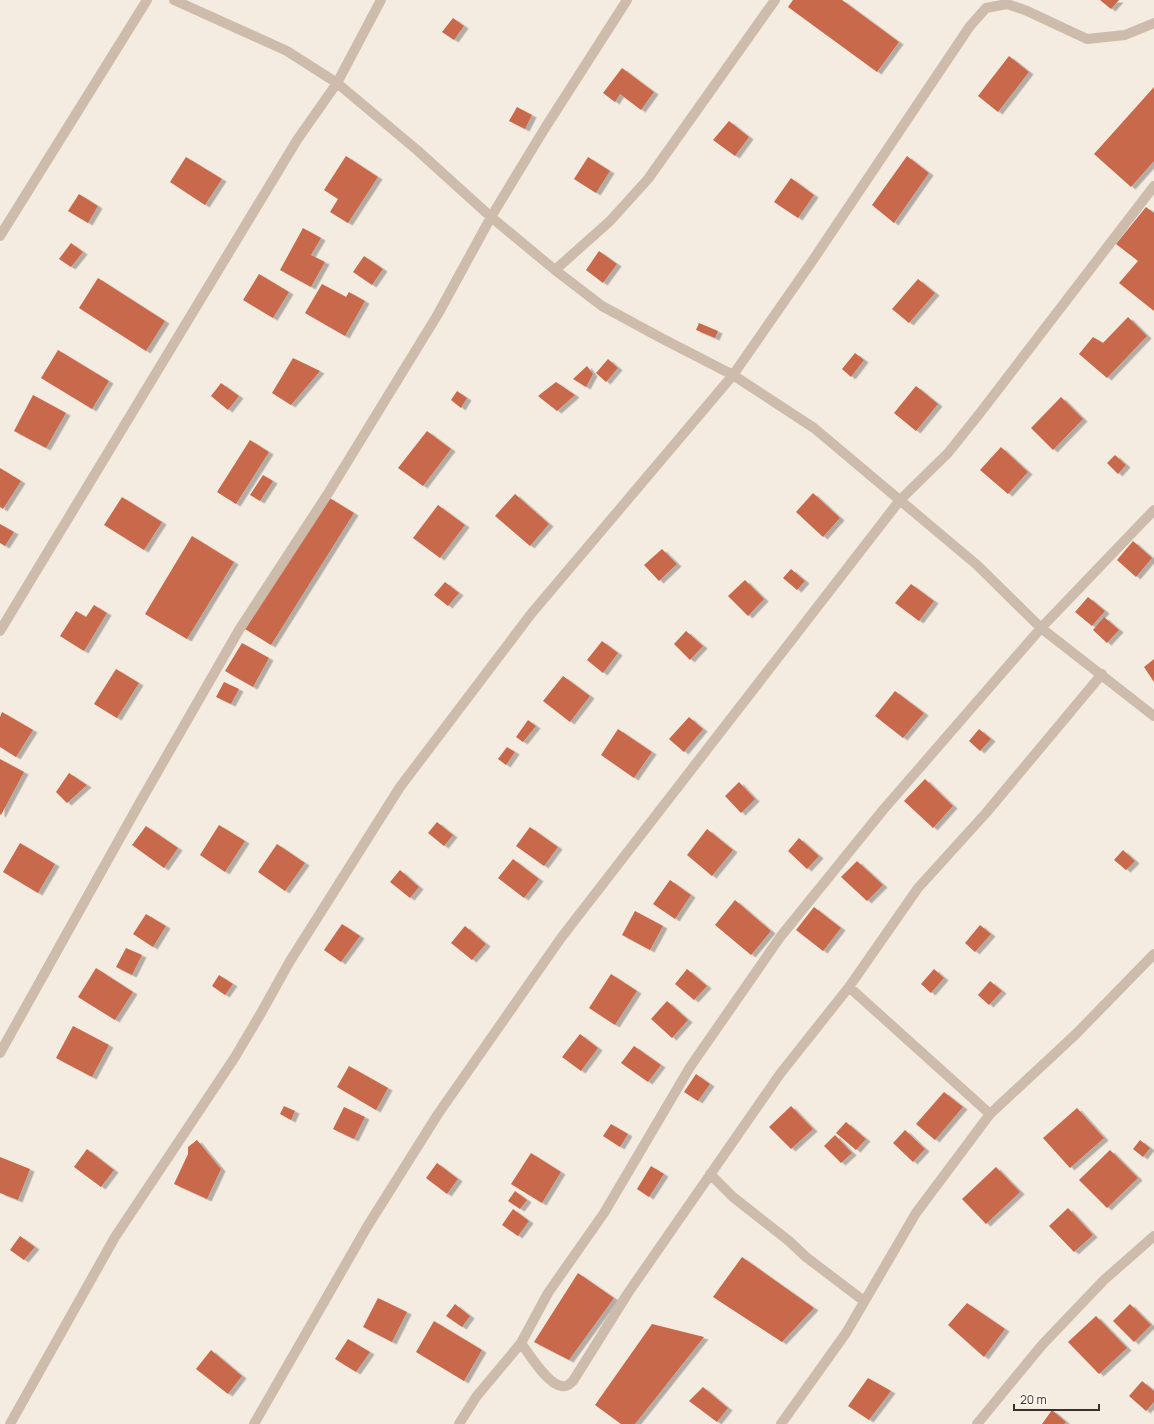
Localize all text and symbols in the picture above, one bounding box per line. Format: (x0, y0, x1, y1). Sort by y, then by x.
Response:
scale bar (1014, 1386, 1099, 1412)
text: 20 m (1020, 1391, 1047, 1408)

